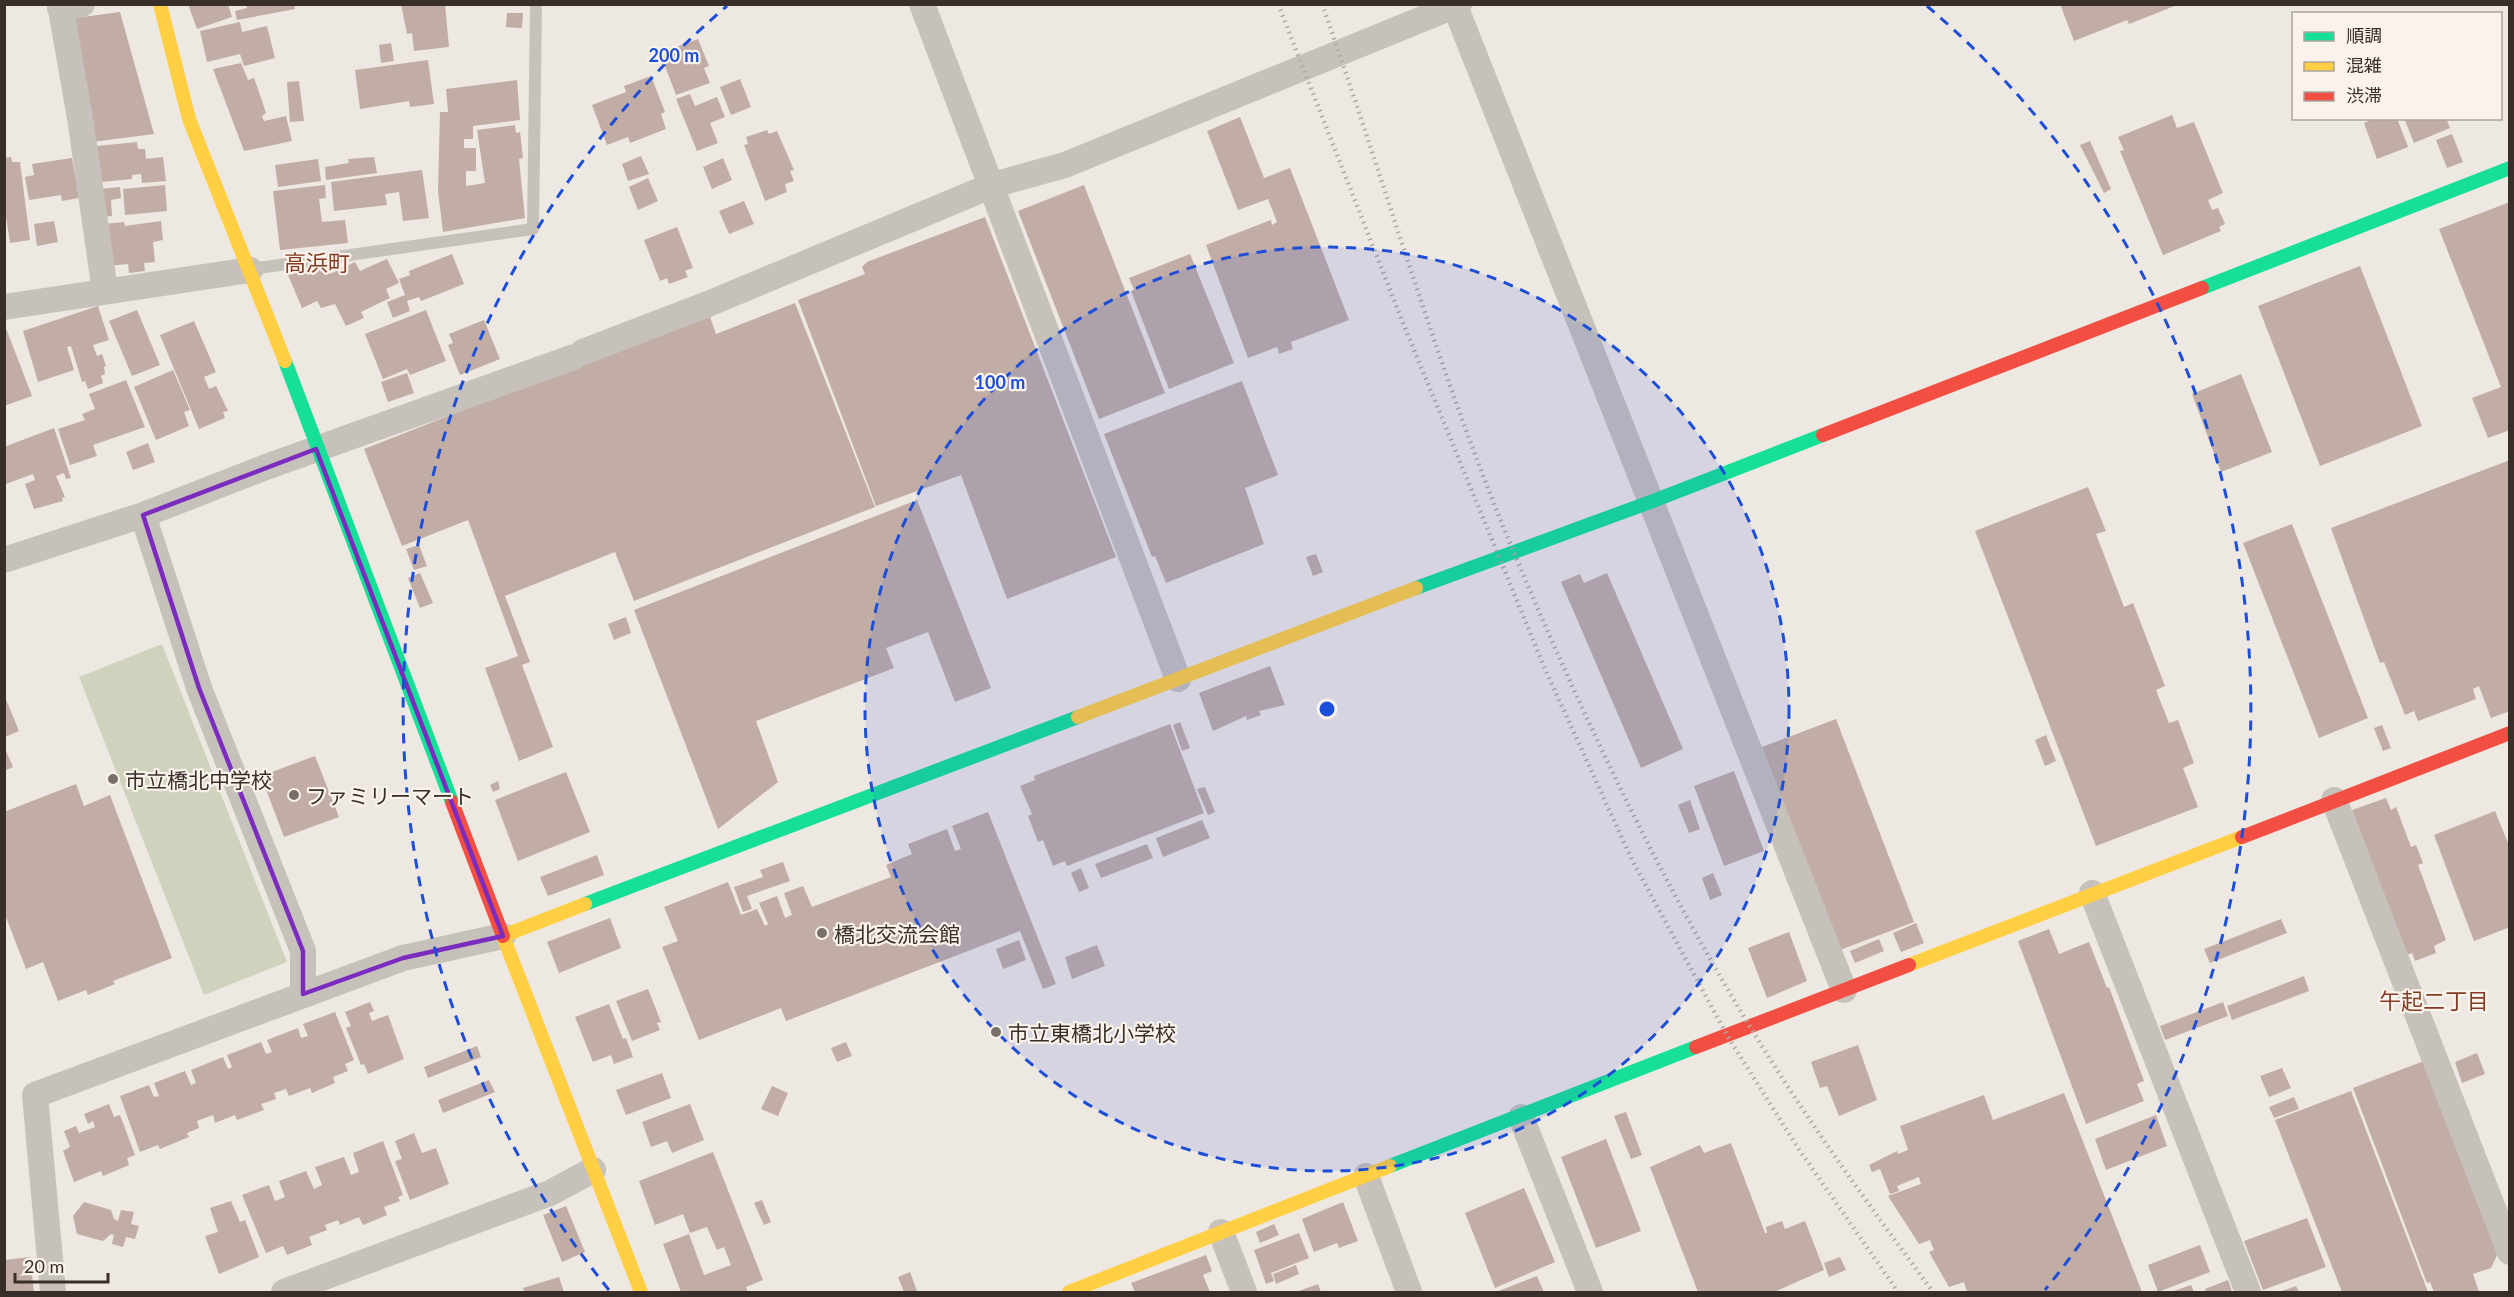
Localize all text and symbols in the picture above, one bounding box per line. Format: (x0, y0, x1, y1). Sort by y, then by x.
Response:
legend (2292, 12, 2502, 120)
text: 順調 (2346, 24, 2382, 46)
text: 200 m (649, 44, 699, 66)
text: 混雑 (2346, 54, 2382, 76)
text: 渋滞 (2346, 84, 2382, 106)
district label: 高浜町 (284, 249, 350, 276)
text: 100 m (975, 371, 1025, 393)
centre of rings (1317, 699, 1337, 719)
place label: 市立橋北中学校 (125, 767, 272, 792)
marker: 市立橋北中学校 (106, 772, 120, 786)
place label: ファミリーマート (306, 783, 474, 808)
marker: ファミリーマート (287, 788, 301, 802)
place label: 橋北交流会館 (834, 921, 960, 946)
marker: 橋北交流会館 (815, 926, 829, 940)
district label: 午起二丁目 (2379, 987, 2489, 1014)
place label: 市立東橋北小学校 (1008, 1020, 1176, 1045)
marker: 市立東橋北小学校 (989, 1025, 1003, 1039)
scale bar (15, 1246, 108, 1284)
text: 20 m (24, 1255, 64, 1277)

